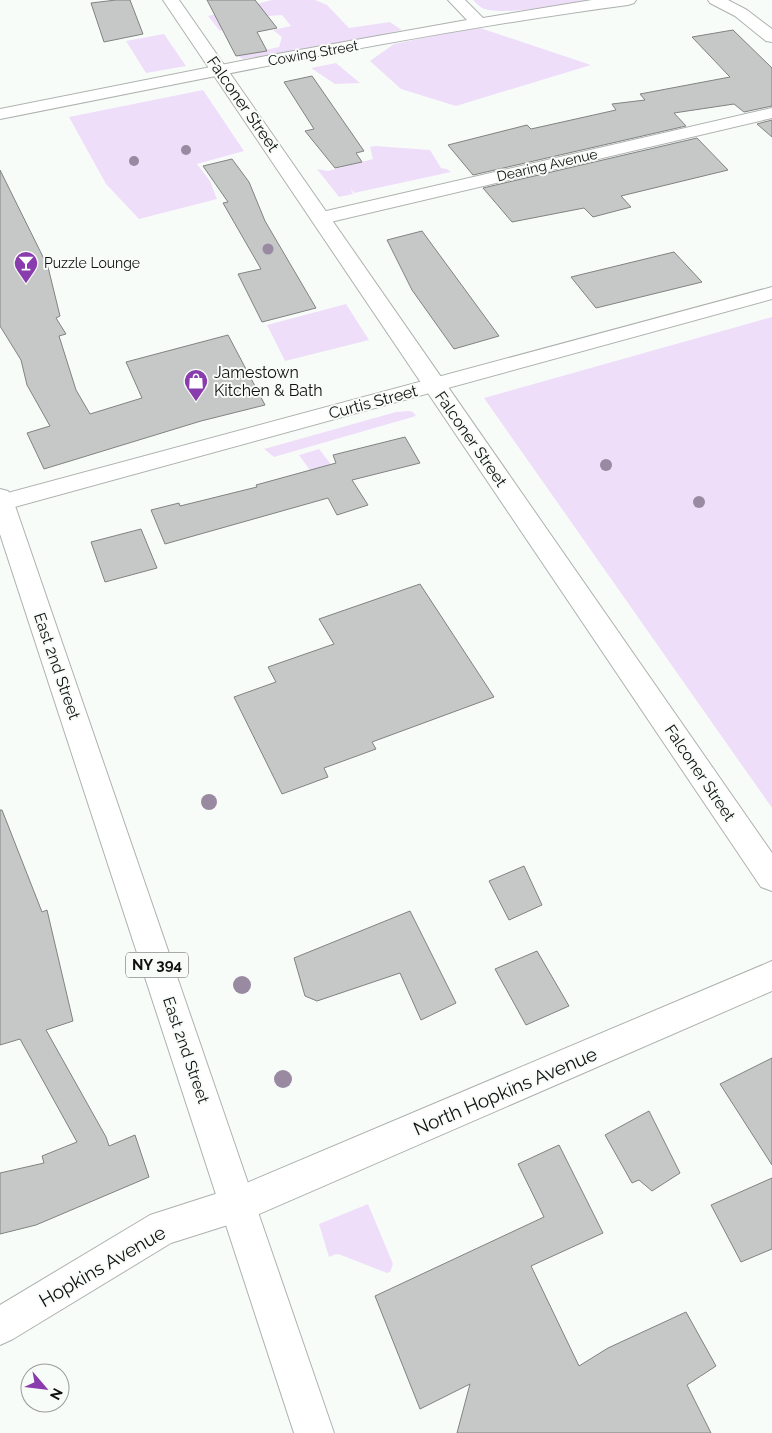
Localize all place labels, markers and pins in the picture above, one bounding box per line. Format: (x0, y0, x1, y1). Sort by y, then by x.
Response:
bar icon: Puzzle Lounge (13, 250, 39, 284)
place label: Puzzle Lounge (44, 255, 140, 271)
place label: Jamestown Kitchen & Bath (214, 363, 323, 400)
shop icon: Jamestown Kitchen & Bath (183, 368, 209, 402)

